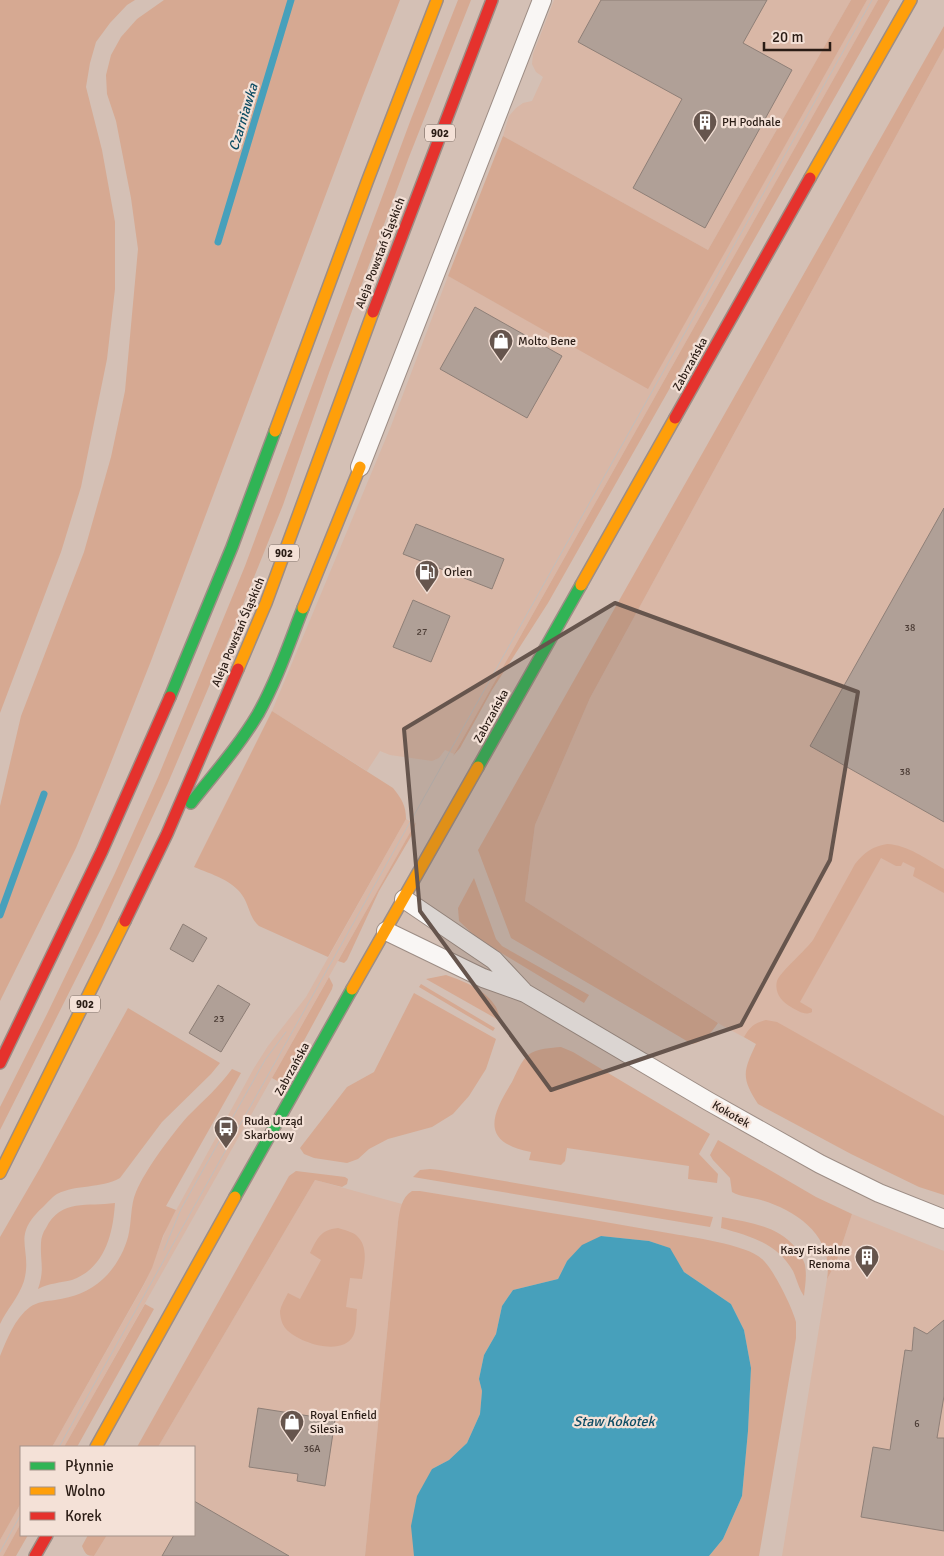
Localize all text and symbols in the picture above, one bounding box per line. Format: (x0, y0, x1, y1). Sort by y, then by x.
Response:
scale bar (764, 20, 830, 52)
text: 20 m (772, 28, 803, 46)
water label: Czarniawka (225, 81, 262, 153)
building icon: PH Podhale (692, 109, 718, 143)
place label: PH Podhale (722, 115, 781, 130)
road number: 902 (425, 125, 455, 142)
street label: Aleja Powstań Śląskich (352, 196, 409, 311)
shop icon: Molto Bene (488, 328, 514, 362)
place label: Molto Bene (518, 334, 576, 349)
street label: Zabrzańska (670, 335, 711, 394)
road number: 902 (269, 544, 299, 562)
fuel station icon: Orlen (414, 559, 440, 593)
place label: Orlen (444, 565, 472, 580)
street label: Aleja Powstań Śląskich (209, 575, 268, 689)
house number: 38 (905, 622, 915, 634)
house number: 27 (417, 626, 427, 638)
street label: Zabrzańska (471, 687, 512, 746)
house number: 38 (900, 766, 910, 778)
road number: 902 (70, 996, 100, 1012)
house number: 23 (214, 1013, 224, 1025)
street label: Zabrzańska (272, 1040, 313, 1099)
street label: Kokotek (709, 1098, 752, 1131)
place label: Ruda Urząd Skarbowy (244, 1114, 303, 1143)
bus stop icon: Ruda Urząd Skarbowy (213, 1115, 239, 1149)
place label: Kasy Fiskalne Renoma (780, 1243, 850, 1272)
building icon: Kasy Fiskalne Renoma (854, 1244, 880, 1278)
place label: Royal Enfield Silesia (310, 1408, 377, 1437)
shop icon: Royal Enfield Silesia (279, 1409, 305, 1443)
water label: Staw Kokotek (574, 1413, 656, 1430)
house number: 6 (914, 1418, 920, 1430)
house number: 36A (304, 1443, 320, 1455)
legend (20, 1446, 195, 1536)
text: Płynnie (65, 1457, 114, 1475)
text: Wolno (65, 1482, 106, 1500)
text: Korek (65, 1507, 102, 1525)

